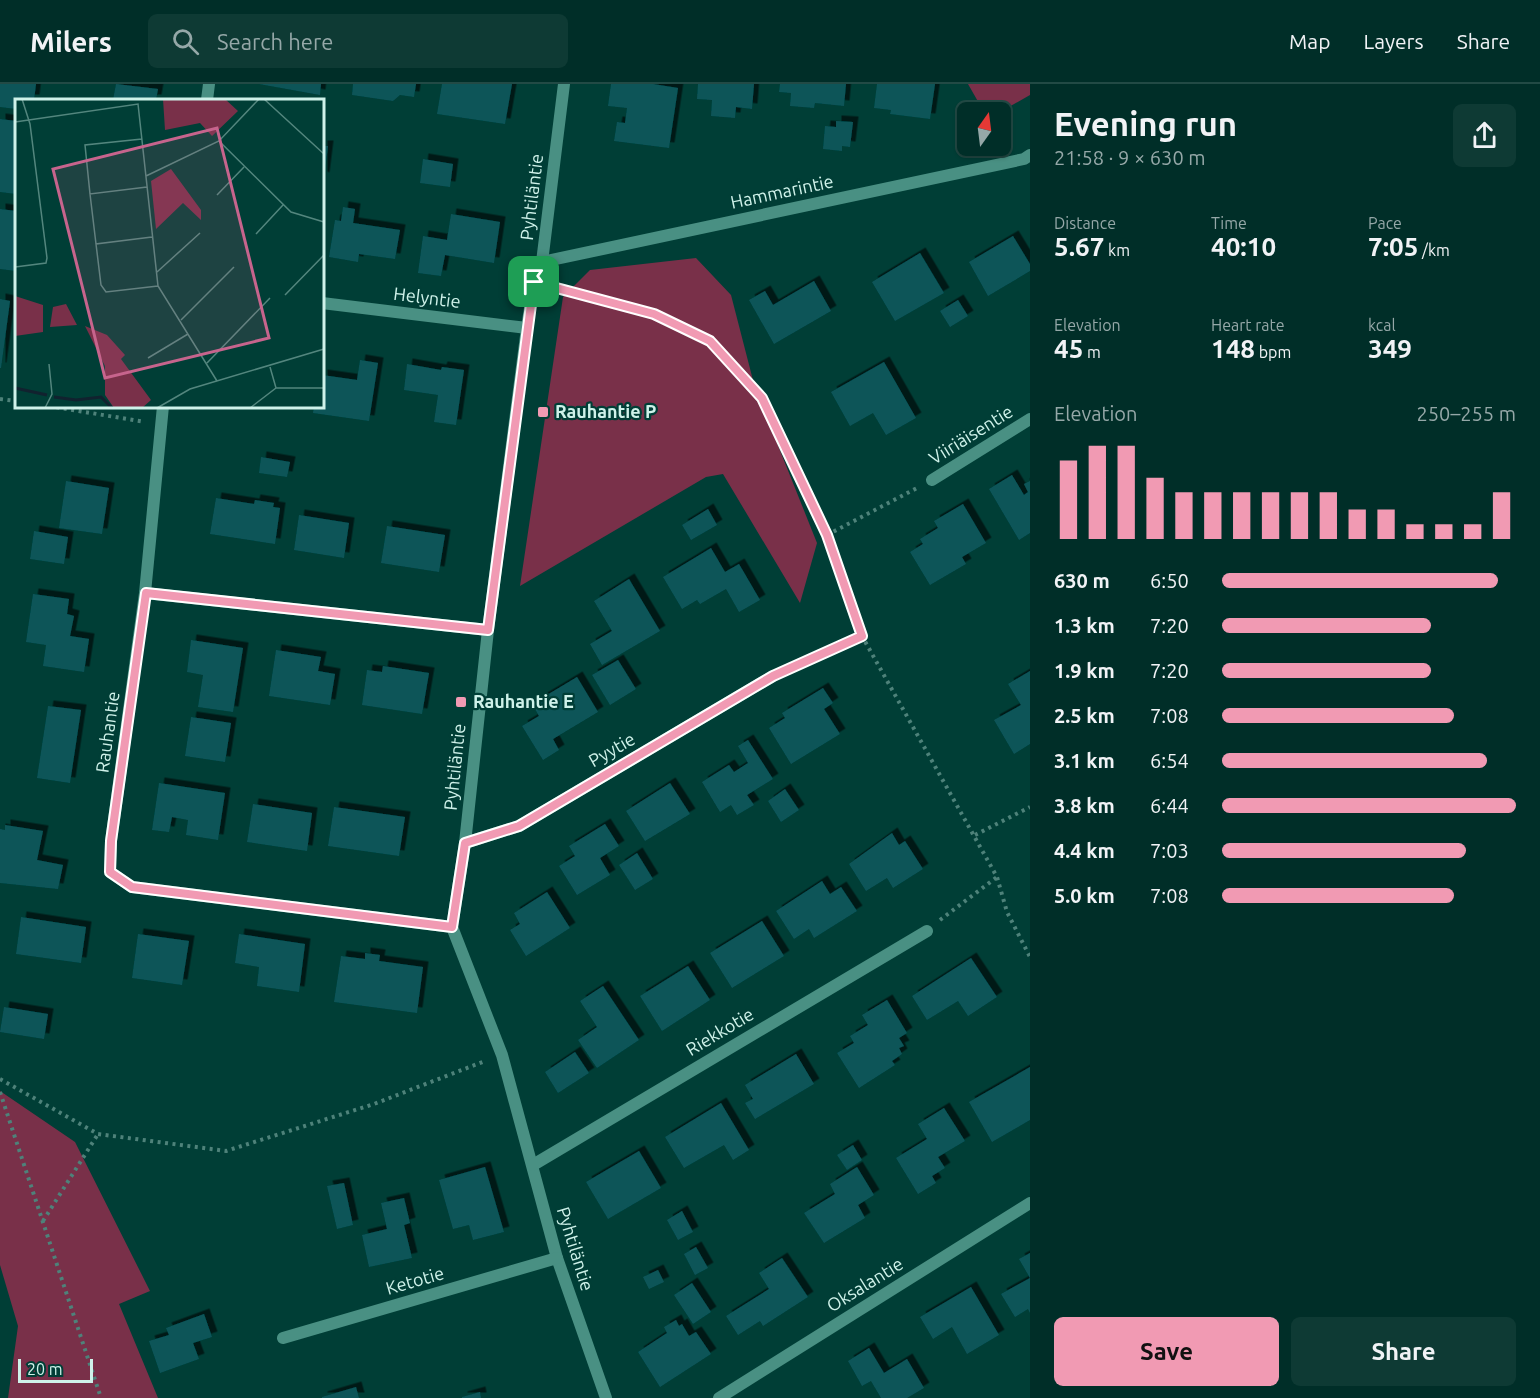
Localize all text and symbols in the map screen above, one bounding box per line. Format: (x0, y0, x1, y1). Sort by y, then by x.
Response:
search box (148, 14, 568, 68)
icon: search (169, 25, 202, 58)
text: Milers (30, 26, 112, 57)
text: Search here (217, 29, 333, 54)
text: Map (1289, 29, 1330, 53)
text: Layers (1363, 29, 1424, 53)
text: Share (1457, 29, 1510, 53)
inset map (15, 99, 324, 408)
north arrow (957, 102, 1011, 156)
map controls (957, 102, 1011, 156)
button: share (1453, 104, 1516, 167)
text: Evening run (1054, 105, 1237, 142)
text: 21:58 · 9 × 630 m (1054, 146, 1206, 169)
street label: Pyhtiläntie (516, 152, 546, 241)
street label: Hammarintie (728, 170, 835, 212)
text: Distance (1054, 214, 1116, 232)
text: Time (1211, 214, 1247, 232)
text: Pace (1368, 214, 1402, 232)
text: 5.67 (1054, 232, 1104, 261)
text: 40:10 (1211, 232, 1276, 261)
text: 7:05 (1368, 232, 1418, 261)
text: km (1104, 241, 1130, 259)
text: /km (1418, 241, 1450, 259)
pin (508, 256, 559, 307)
icon: arrive (517, 265, 550, 298)
street label: Helyntie (392, 283, 462, 311)
text: Elevation (1054, 316, 1121, 334)
text: Heart rate (1211, 316, 1285, 334)
text: kcal (1368, 316, 1396, 334)
text: 45 (1054, 334, 1083, 363)
text: 148 (1211, 334, 1255, 363)
text: 349 (1368, 334, 1412, 363)
text: m (1083, 343, 1101, 361)
text: bpm (1255, 343, 1291, 361)
place label: Rauhantie P (555, 401, 656, 421)
street label: Viiriäisentie (925, 401, 1016, 468)
text: Elevation (1054, 402, 1137, 425)
text: 250–255 m (1417, 402, 1516, 425)
marker: Rauhantie P (536, 405, 550, 419)
text: 630 m (1054, 569, 1110, 592)
text: 6:50 (1150, 569, 1189, 592)
text: 1.3 km (1054, 614, 1115, 637)
text: 7:20 (1150, 614, 1189, 637)
text: 1.9 km (1054, 659, 1115, 682)
text: 7:20 (1150, 659, 1189, 682)
street label: Rauhantie (91, 690, 123, 774)
place label: Rauhantie E (473, 691, 574, 711)
marker: Rauhantie E (454, 695, 468, 709)
text: 2.5 km (1054, 704, 1115, 727)
text: 7:08 (1150, 704, 1189, 727)
street label: Pyhtiläntie (440, 723, 468, 811)
street label: Pyytie (585, 728, 638, 770)
text: 3.1 km (1054, 749, 1115, 772)
text: 6:54 (1150, 749, 1189, 772)
text: 3.8 km (1054, 794, 1115, 817)
text: 6:44 (1150, 794, 1189, 817)
text: 4.4 km (1054, 839, 1115, 862)
text: 7:03 (1150, 839, 1189, 862)
text: 5.0 km (1054, 884, 1115, 907)
text: 7:08 (1150, 884, 1189, 907)
street label: Riekkotie (682, 1003, 757, 1059)
street label: Pyhtiläntie (554, 1204, 598, 1293)
street label: Oksalantie (823, 1253, 906, 1315)
street label: Ketotie (383, 1262, 446, 1298)
button: Save (1054, 1317, 1279, 1386)
button: Share (1291, 1317, 1516, 1386)
scale bar (18, 1356, 93, 1384)
text: 20 m (27, 1360, 63, 1378)

